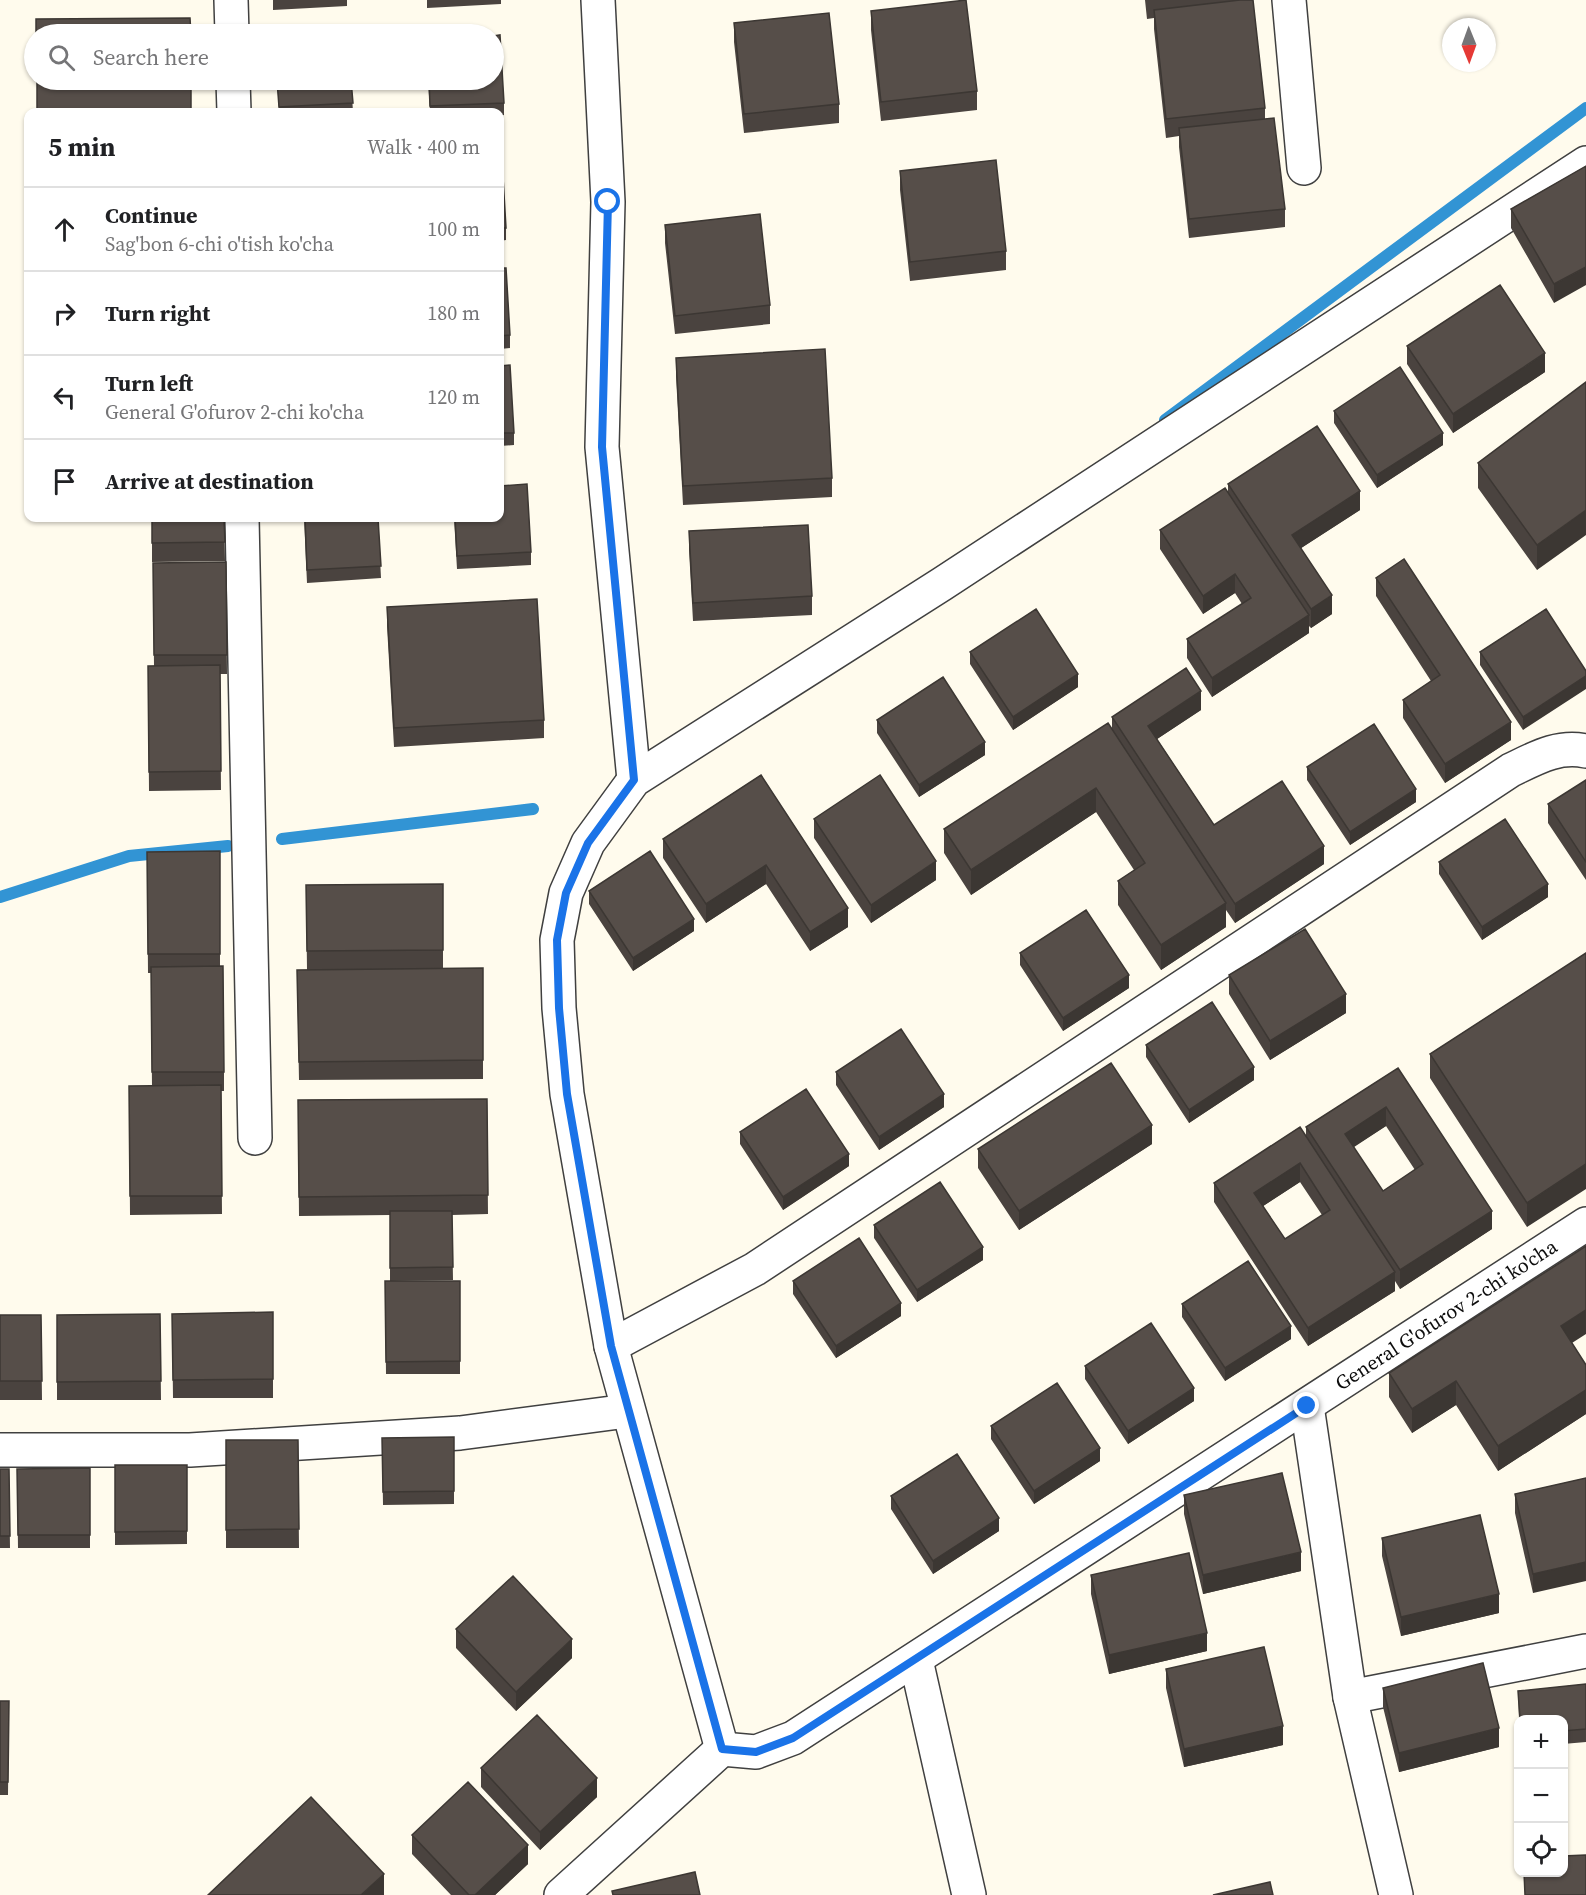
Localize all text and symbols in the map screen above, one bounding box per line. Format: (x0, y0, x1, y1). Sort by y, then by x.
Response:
north arrow (1442, 18, 1496, 72)
search box (24, 24, 504, 90)
icon: search (45, 41, 78, 74)
text: Search here (93, 42, 209, 72)
text: 5 min (48, 129, 115, 165)
text: Walk · 400 m (367, 133, 480, 161)
route start (594, 188, 620, 214)
text: Continue (105, 200, 198, 230)
icon: ahead (48, 213, 81, 246)
text: 100 m (427, 215, 480, 243)
text: Sag'bon 6-chi o'tish ko'cha (105, 230, 334, 258)
icon: right (48, 297, 81, 330)
text: Turn right (105, 298, 210, 328)
text: 180 m (427, 299, 480, 327)
text: Turn left (105, 368, 193, 398)
icon: left (48, 381, 81, 414)
text: 120 m (427, 383, 480, 411)
text: General G'ofurov 2-chi ko'cha (105, 398, 364, 426)
icon: arrive (48, 465, 81, 498)
text: Arrive at destination (105, 466, 314, 496)
street label: General G'ofurov 2-chi ko'cha (1330, 1232, 1563, 1397)
route end (1293, 1392, 1319, 1418)
map controls (1514, 1715, 1568, 1877)
button: + (1514, 1715, 1568, 1769)
button: − (1514, 1769, 1568, 1823)
button: locate (1514, 1823, 1568, 1877)

